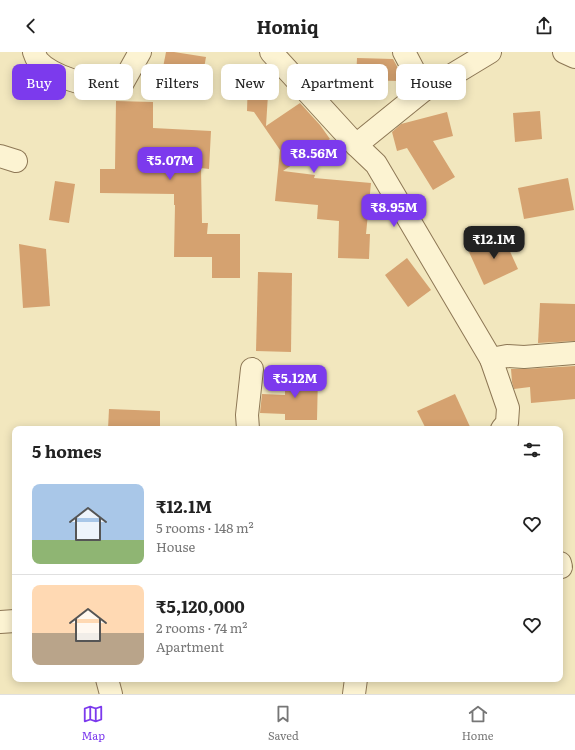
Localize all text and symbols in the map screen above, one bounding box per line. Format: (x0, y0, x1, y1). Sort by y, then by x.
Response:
text: Homiq (256, 13, 319, 40)
icon: back (20, 15, 42, 37)
icon: share (533, 15, 555, 37)
chip: Buy (12, 64, 66, 100)
chip: Rent (74, 64, 133, 100)
chip: Filters (141, 64, 213, 100)
chip: New (221, 64, 279, 100)
chip: Apartment (287, 64, 388, 100)
chip: House (396, 64, 466, 100)
pin: ₹8.56M (281, 140, 347, 174)
text: ₹8.56M (290, 143, 338, 162)
pin: ₹5.07M (137, 147, 203, 181)
text: ₹5.07M (146, 150, 194, 169)
pin: ₹8.95M (361, 194, 427, 228)
text: ₹8.95M (370, 197, 418, 216)
pin: ₹12.1M (461, 226, 527, 260)
text: ₹12.1M (473, 229, 515, 248)
pin: ₹5.12M (262, 365, 328, 399)
text: ₹5.12M (273, 368, 317, 387)
text: 5 homes (32, 438, 102, 463)
icon: filters (521, 439, 543, 461)
text: ₹12.1M (156, 493, 212, 518)
icon: home (64, 500, 112, 548)
icon: heart (521, 513, 543, 535)
text: 5 rooms · 148 m² (156, 518, 254, 537)
text: House (156, 537, 195, 556)
text: ₹5,120,000 (156, 593, 245, 618)
icon: home (64, 601, 112, 649)
icon: heart (521, 614, 543, 636)
text: 2 rooms · 74 m² (156, 618, 247, 637)
text: Apartment (156, 637, 224, 656)
tab: Map (82, 703, 105, 743)
tab: Saved (268, 703, 299, 743)
tab: Home (462, 703, 493, 743)

